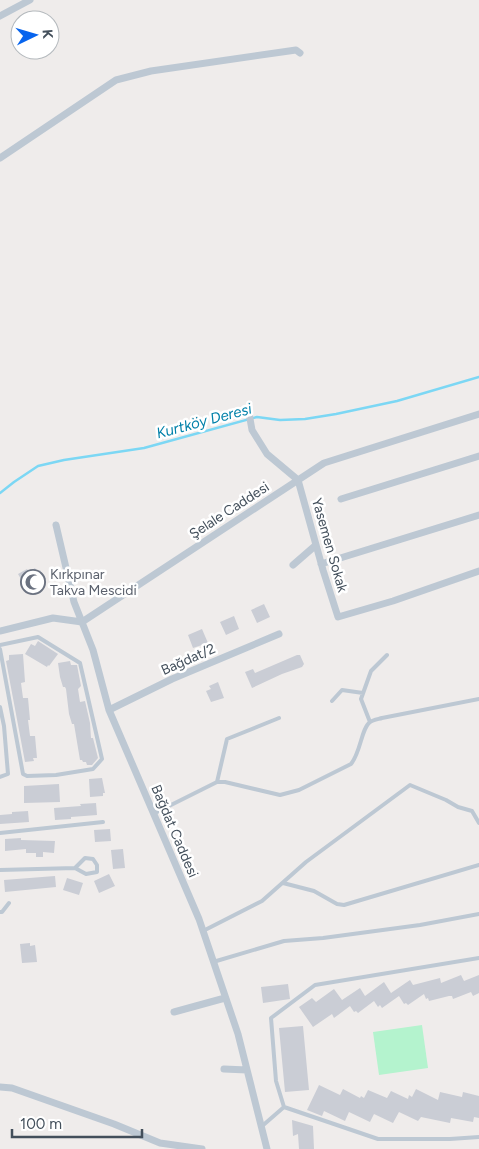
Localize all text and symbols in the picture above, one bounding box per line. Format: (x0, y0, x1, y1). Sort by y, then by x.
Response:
north arrow (10, 10, 60, 60)
text: K (39, 29, 56, 40)
water label: Kurtköy Deresi (154, 399, 254, 442)
street label: Şelale Caddesi (186, 478, 272, 543)
street label: Yasemen Sokak (308, 496, 351, 594)
place label: Kırkpınar Takva Mescidi (50, 566, 137, 599)
mosque icon: Kırkpınar Takva Mescidi (20, 569, 46, 595)
street label: Bağdat/2 (158, 640, 218, 679)
street label: Bağdat Caddesi (147, 782, 202, 880)
scale bar (12, 1106, 142, 1138)
text: 100 m (20, 1115, 62, 1133)

